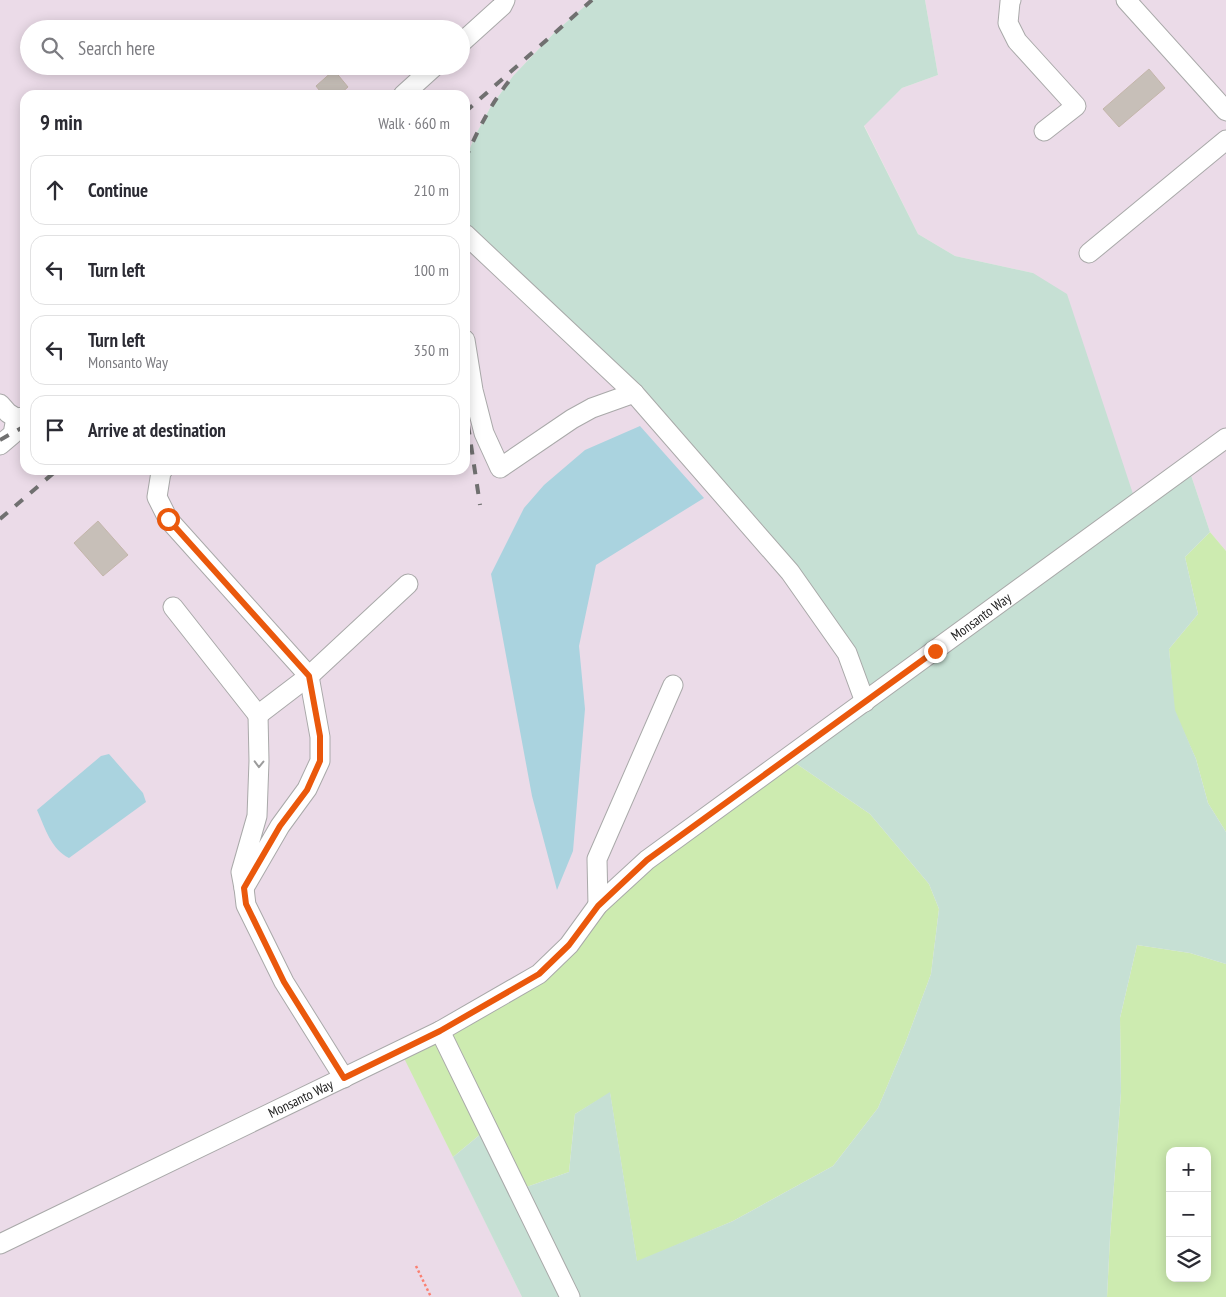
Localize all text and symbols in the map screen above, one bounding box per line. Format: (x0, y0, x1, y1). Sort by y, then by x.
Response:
search box (20, 20, 470, 75)
icon: search (38, 34, 66, 62)
text: Search here (78, 36, 155, 60)
text: 9 min (40, 109, 82, 136)
text: Walk · 660 m (378, 113, 450, 133)
icon: ahead (41, 176, 69, 204)
text: Continue (88, 178, 148, 202)
text: 210 m (414, 180, 449, 200)
icon: left (41, 256, 69, 284)
text: Turn left (88, 258, 145, 282)
text: 100 m (414, 260, 449, 280)
text: Turn left (88, 328, 145, 352)
icon: left (41, 336, 69, 364)
text: 350 m (414, 340, 449, 360)
text: Monsanto Way (88, 352, 168, 372)
icon: arrive (41, 416, 69, 444)
text: Arrive at destination (88, 418, 226, 442)
route start (157, 508, 180, 531)
street label: Monsanto Way (947, 588, 1015, 644)
route end (924, 640, 947, 663)
one-way arrow (254, 760, 264, 768)
street label: Monsanto Way (265, 1075, 337, 1122)
map controls (1166, 1147, 1211, 1282)
button: + (1166, 1147, 1211, 1192)
button: − (1166, 1192, 1211, 1237)
button: layers (1166, 1237, 1211, 1282)

